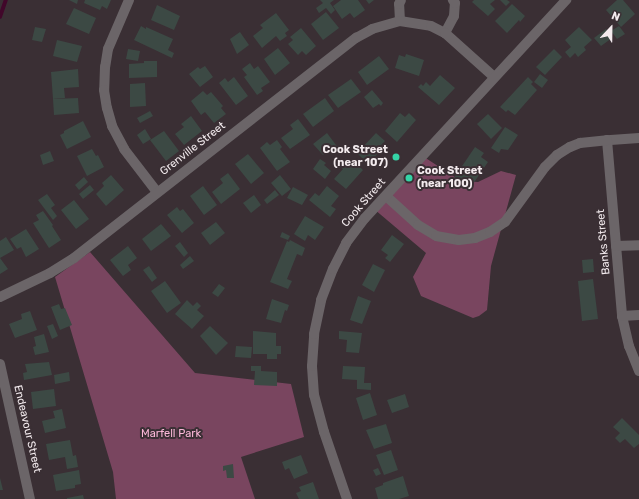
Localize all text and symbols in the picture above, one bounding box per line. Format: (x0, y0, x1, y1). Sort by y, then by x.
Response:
north arrow (591, 8, 631, 48)
text: N (610, 9, 622, 24)
street label: Grenville Street (158, 119, 228, 179)
place label: Cook Street (near 107) (322, 144, 388, 170)
marker: Cook Street (near 107) (391, 152, 401, 162)
place label: Cook Street (near 100) (417, 165, 483, 191)
marker: Cook Street (near 100) (404, 173, 414, 183)
street label: Cook Street (339, 176, 389, 230)
street label: Banks Street (595, 209, 613, 275)
street label: Endeavour Street (11, 384, 43, 474)
park label: Marfell Park (141, 427, 201, 441)

